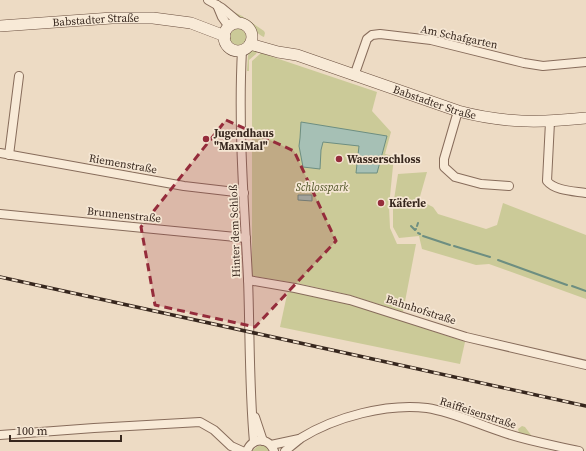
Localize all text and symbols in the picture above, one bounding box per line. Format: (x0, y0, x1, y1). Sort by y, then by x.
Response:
street label: Babstadter Straße (52, 10, 140, 30)
street label: Am Schafgarten (419, 22, 499, 53)
street label: Babstadter Straße (391, 81, 478, 123)
place label: Jugendhaus "MaxiMal" (213, 126, 274, 154)
marker: Jugendhaus "MaxiMal" (201, 134, 211, 144)
street label: Riemenstraße (88, 151, 159, 177)
place label: Wasserschloss (347, 152, 420, 167)
marker: Wasserschloss (334, 154, 344, 164)
park label: Schlosspark (296, 180, 349, 195)
street label: Hinter dem Schloß (226, 184, 244, 278)
place label: Käferle (389, 196, 426, 211)
marker: Käferle (376, 198, 386, 208)
street label: Brunnenstraße (86, 204, 162, 226)
street label: Bahnhofstraße (384, 292, 458, 329)
street label: Raiffeisenstraße (438, 394, 519, 433)
scale bar (10, 417, 121, 443)
text: 100 m (16, 423, 48, 439)

